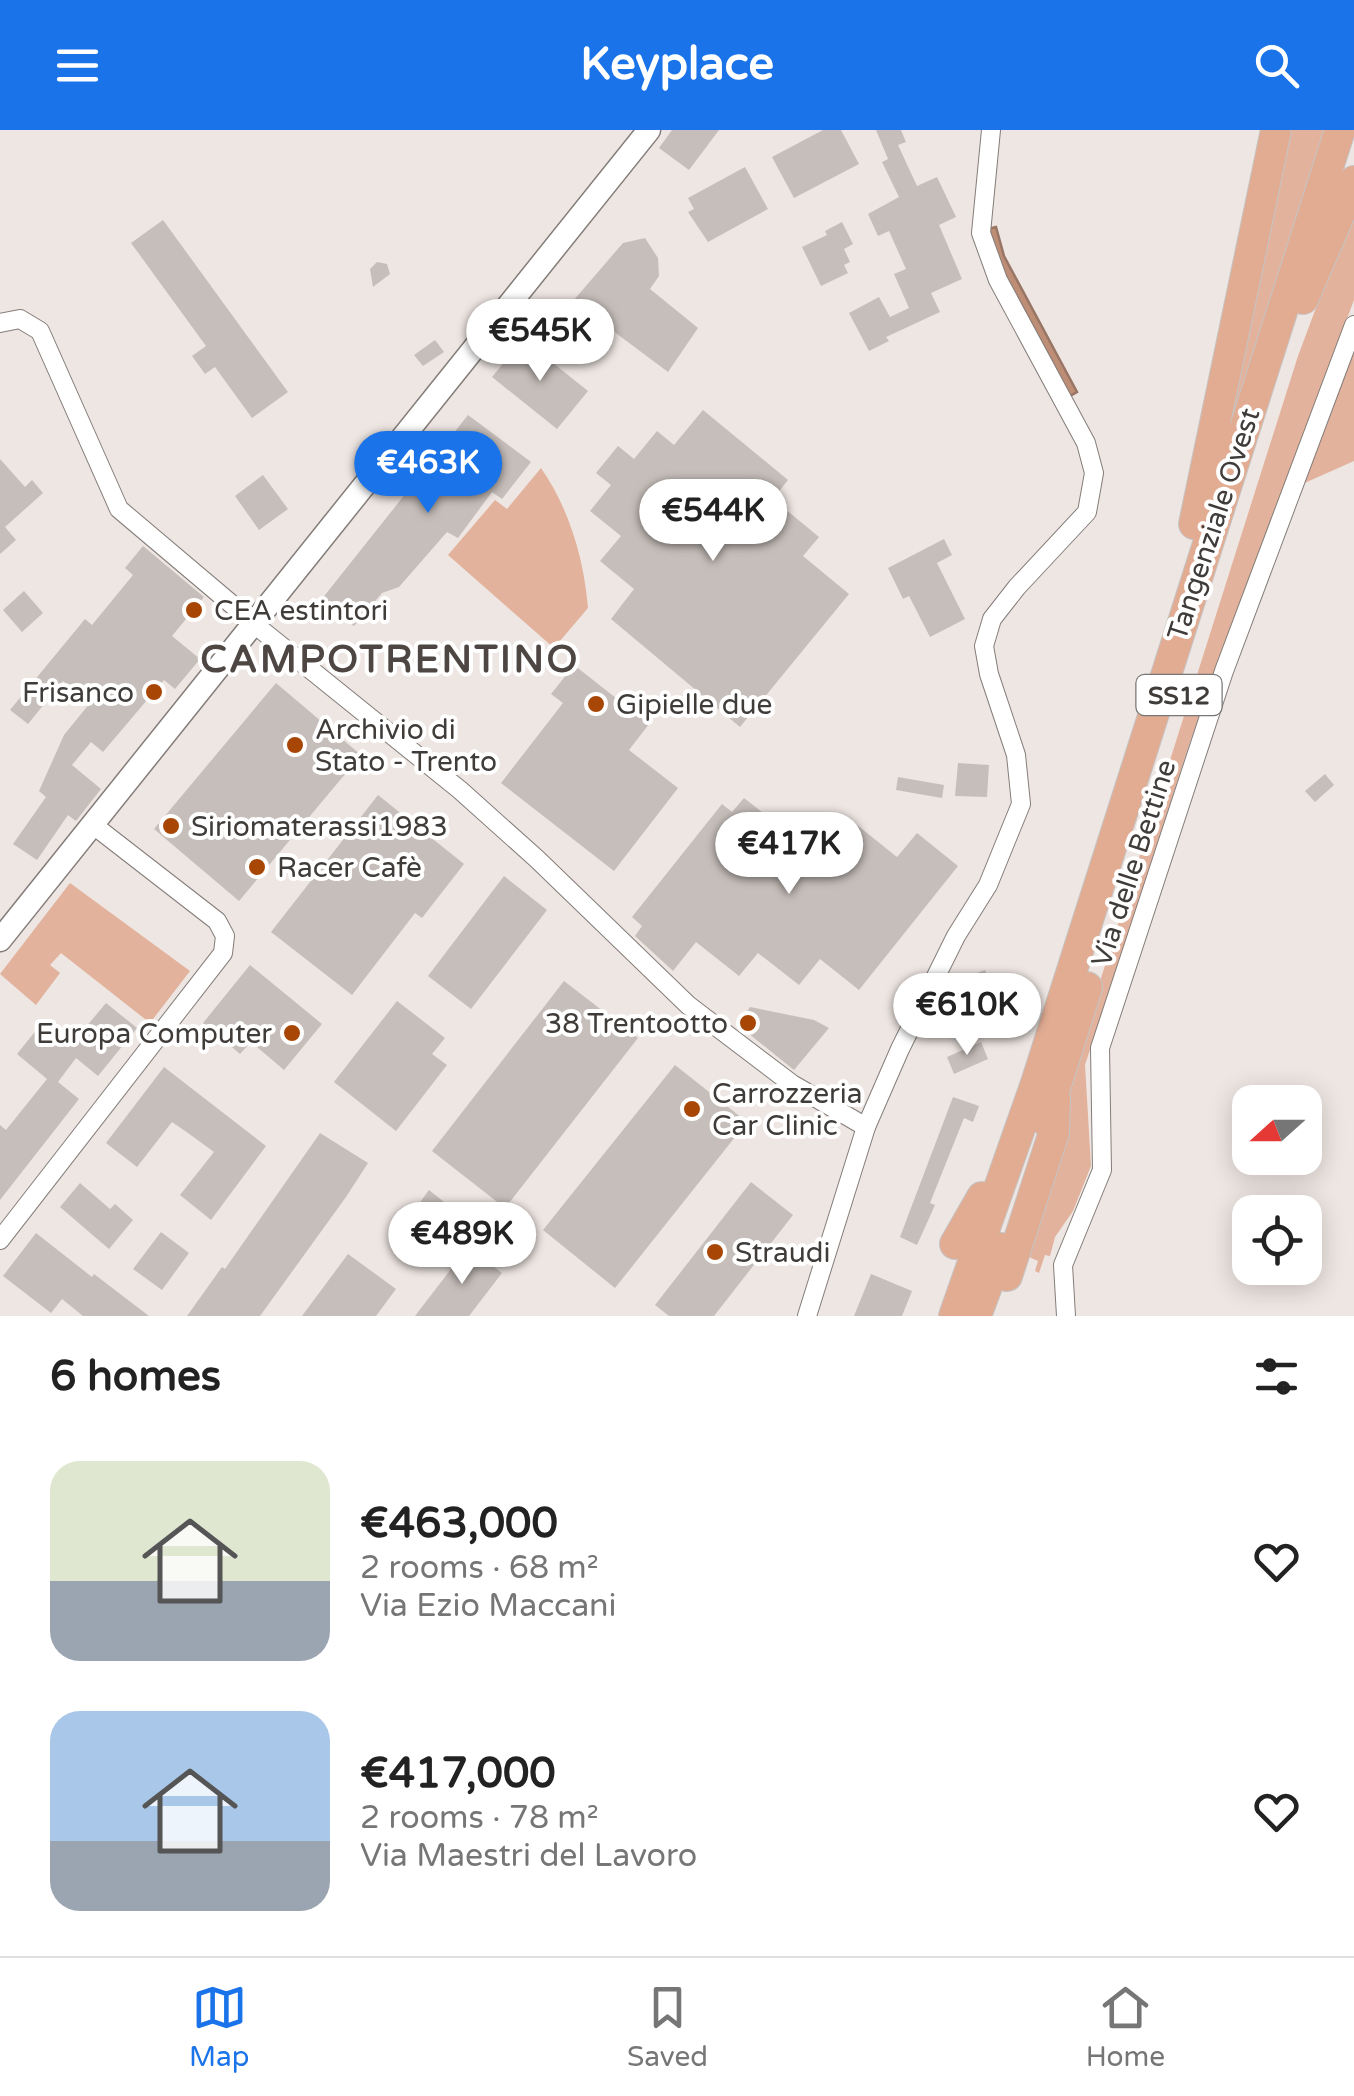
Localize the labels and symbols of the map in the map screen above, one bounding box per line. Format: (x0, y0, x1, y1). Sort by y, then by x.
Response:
pin: €545K (470, 299, 610, 384)
street label: Tangenziale Ovest (1160, 404, 1268, 645)
pin: €463K (358, 431, 498, 516)
pin: €544K (643, 479, 783, 564)
place label: CEA estintori (214, 594, 388, 628)
marker: CEA estintori (183, 599, 205, 621)
district label: CAMPOTRENTINO (200, 637, 580, 683)
road number: SS12 (1136, 675, 1222, 715)
place label: Frisanco (22, 676, 134, 710)
marker: Frisanco (143, 681, 165, 703)
place label: Gipielle due (616, 688, 772, 722)
marker: Gipielle due (585, 693, 607, 715)
place label: Archivio di Stato - Trento (315, 713, 497, 779)
marker: Archivio di Stato - Trento (284, 734, 306, 756)
street label: Via delle Bettine (1084, 755, 1184, 971)
place label: Siriomaterassi1983 (191, 810, 448, 844)
pin: €417K (719, 812, 859, 897)
marker: Siriomaterassi1983 (160, 815, 182, 837)
place label: Racer Cafè (277, 851, 422, 885)
marker: Racer Cafè (246, 856, 268, 878)
pin: €610K (897, 973, 1037, 1058)
place label: 38 Trentootto (545, 1007, 728, 1041)
marker: 38 Trentootto (737, 1012, 759, 1034)
place label: Europa Computer (36, 1017, 272, 1051)
marker: Europa Computer (281, 1022, 303, 1044)
place label: Carrozzeria Car Clinic (712, 1077, 862, 1143)
north arrow (1232, 1085, 1322, 1175)
marker: Carrozzeria Car Clinic (681, 1098, 703, 1120)
pin: €489K (392, 1202, 532, 1287)
place label: Straudi (735, 1236, 830, 1270)
marker: Straudi (704, 1241, 726, 1263)

